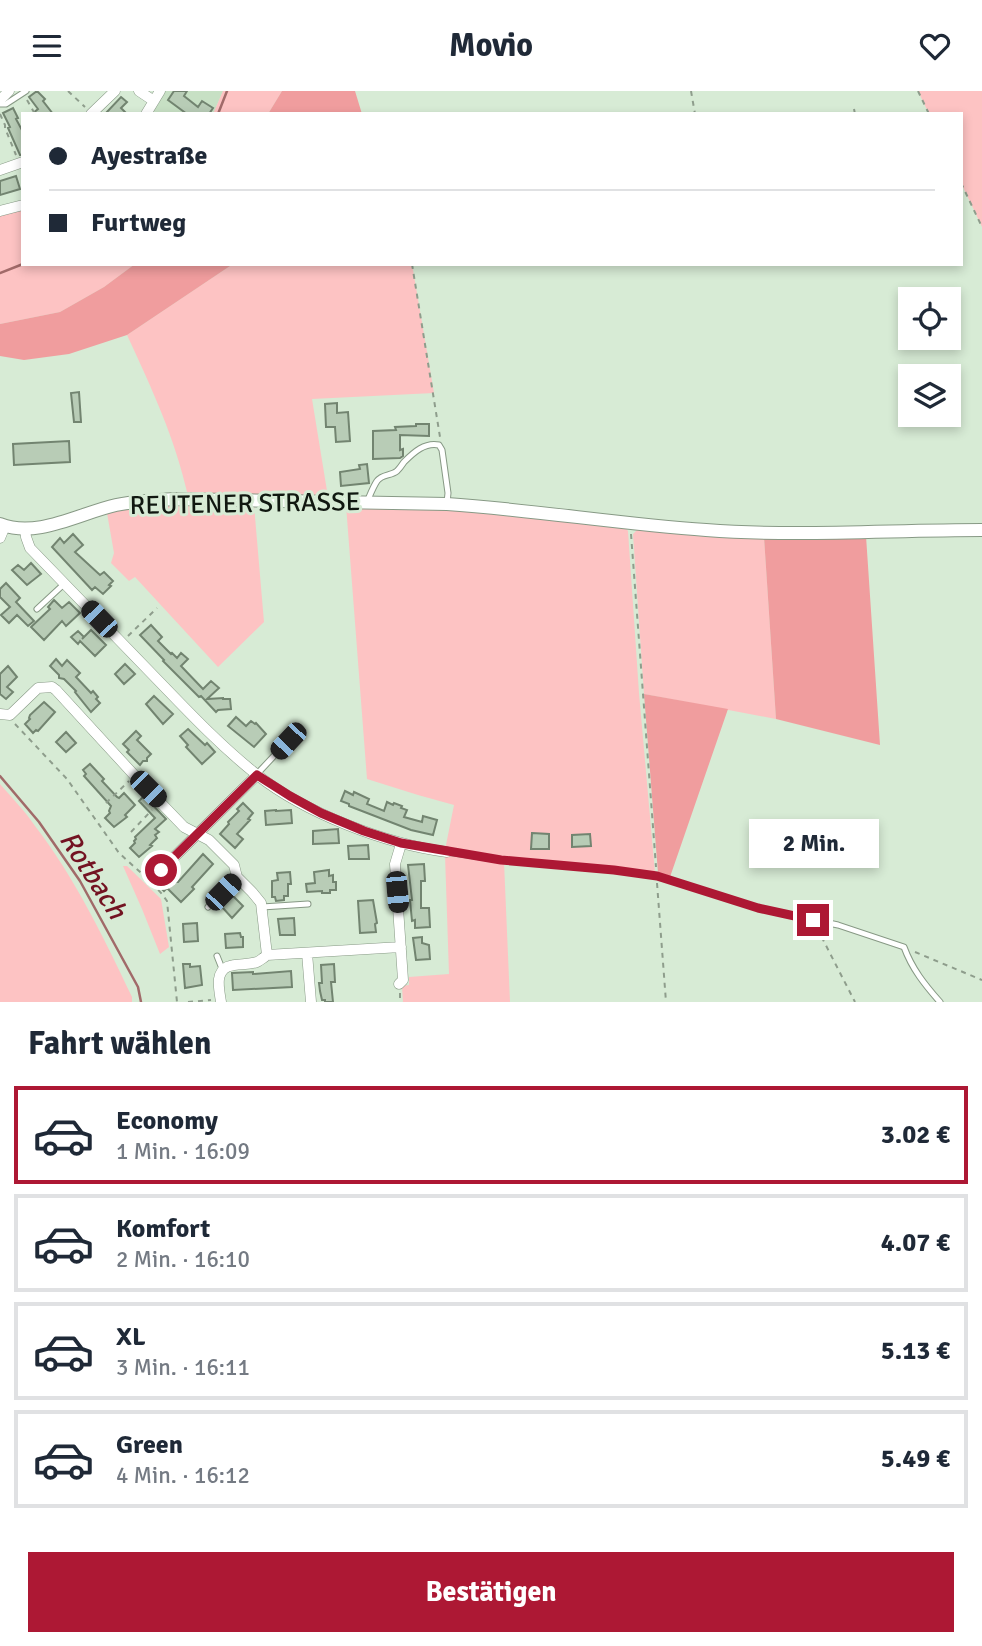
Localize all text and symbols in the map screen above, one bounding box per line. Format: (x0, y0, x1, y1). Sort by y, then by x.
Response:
text: Movio (449, 26, 533, 65)
icon: menu (28, 27, 66, 65)
icon: heart (916, 27, 954, 65)
text: Ayestraße (91, 140, 207, 172)
text: Furtweg (91, 207, 186, 239)
map controls (898, 287, 961, 427)
button: locate (898, 287, 961, 350)
button: layers (898, 364, 961, 427)
street label: REUTENER STRASSE (129, 486, 361, 522)
car (77, 597, 122, 641)
car (266, 718, 311, 764)
car (126, 767, 171, 811)
callout: 2 Min. (748, 819, 878, 867)
water label: Rotbach (52, 825, 134, 926)
text: 2 Min. (783, 829, 845, 858)
route start (145, 854, 177, 886)
car (201, 870, 246, 914)
car (385, 870, 410, 914)
route end (797, 904, 829, 936)
text: Fahrt wählen (28, 1024, 212, 1063)
icon: car (32, 1104, 95, 1167)
text: Economy (116, 1105, 218, 1137)
text: 3.02 € (881, 1119, 950, 1151)
text: 1 Min. · 16:09 (116, 1137, 250, 1166)
icon: car (32, 1212, 95, 1275)
text: Komfort (116, 1213, 210, 1245)
text: 4.07 € (881, 1227, 950, 1259)
text: 2 Min. · 16:10 (116, 1245, 250, 1274)
icon: car (32, 1320, 95, 1383)
text: XL (116, 1321, 146, 1353)
text: 5.13 € (881, 1335, 950, 1367)
text: 3 Min. · 16:11 (116, 1353, 250, 1382)
icon: car (32, 1428, 95, 1491)
text: Green (116, 1429, 183, 1461)
text: 5.49 € (881, 1443, 950, 1475)
text: 4 Min. · 16:12 (116, 1461, 250, 1490)
button: Bestätigen (28, 1552, 954, 1632)

